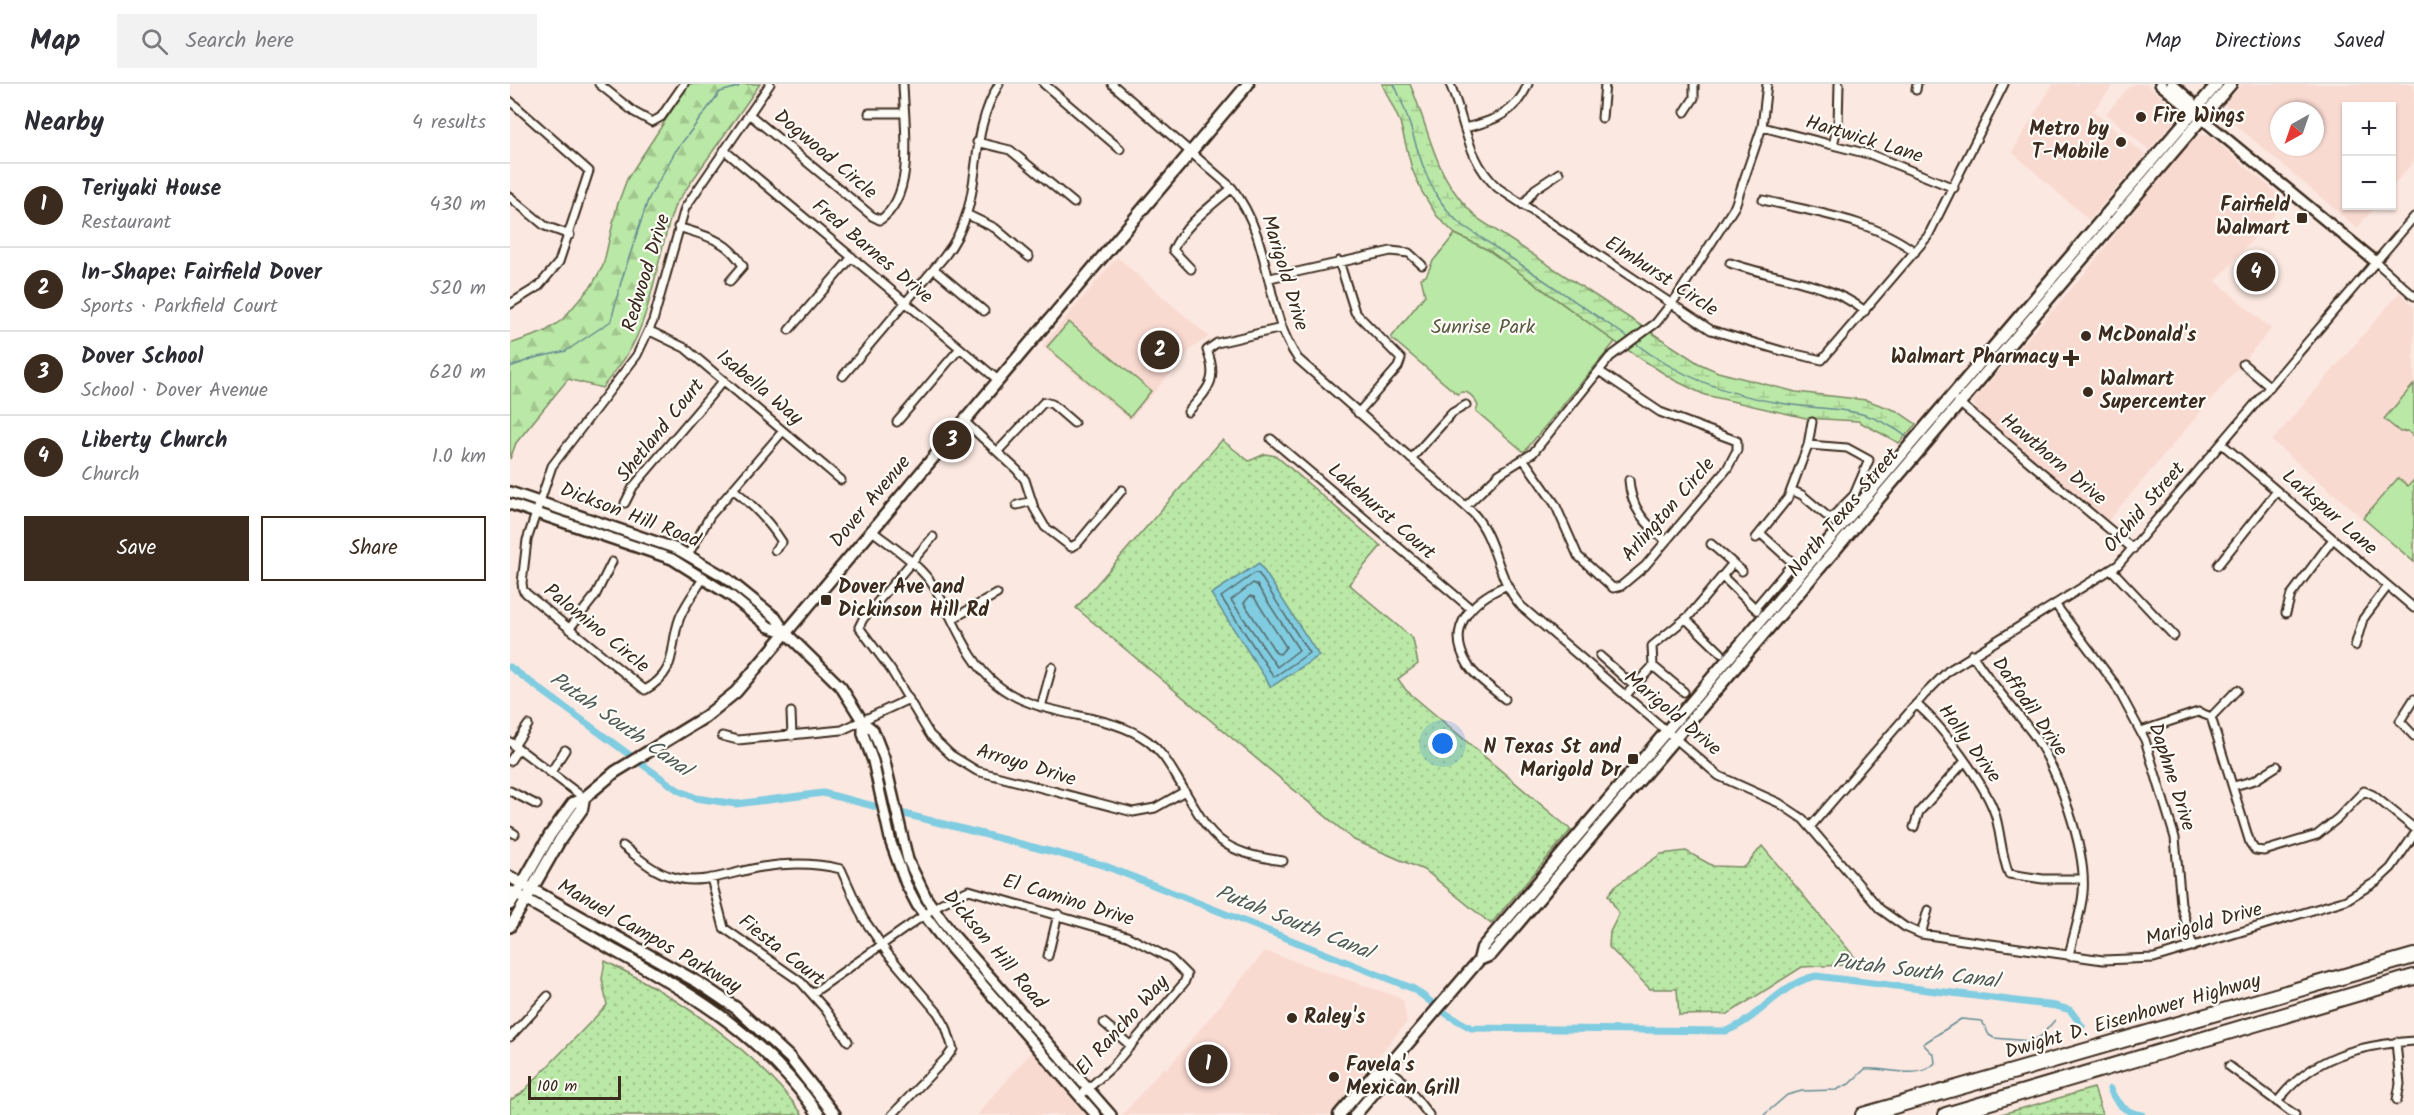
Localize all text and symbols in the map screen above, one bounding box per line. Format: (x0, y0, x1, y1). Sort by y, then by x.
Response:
search box (117, 14, 537, 68)
text: Map (30, 19, 81, 64)
text: Search here (186, 24, 294, 59)
icon: search (138, 25, 171, 58)
text: Map (2145, 25, 2181, 58)
text: Directions (2214, 25, 2301, 58)
text: Saved (2334, 25, 2384, 58)
place label: Fire Wings (2153, 101, 2245, 133)
text: Nearby (24, 102, 104, 144)
street label: Dogwood Circle (766, 102, 884, 208)
north arrow (2270, 102, 2324, 156)
map controls (2342, 102, 2396, 210)
button: + (2342, 102, 2396, 156)
text: 4 results (412, 107, 486, 139)
street label: Hartwick Lane (1801, 107, 1927, 173)
marker: Fire Wings (2134, 110, 2148, 124)
place label: Metro by T-Mobile (2029, 114, 2110, 169)
marker: Metro by T-Mobile (2114, 135, 2128, 149)
button: − (2342, 156, 2396, 210)
text: Teriyaki House (81, 172, 221, 207)
text: 1 (40, 189, 47, 221)
text: 430 m (430, 189, 486, 221)
place label: Fairfield Walmart (2216, 190, 2291, 245)
street label: Fred Barnes Drive (804, 191, 940, 313)
text: Restaurant (81, 207, 171, 239)
street label: Redwood Drive (614, 210, 680, 336)
street label: Marigold Drive (1251, 211, 1317, 335)
marker: Fairfield Walmart (2295, 211, 2309, 225)
street label: Elmhurst Circle (1598, 228, 1724, 326)
pin: 4 (2236, 250, 2276, 294)
text: In-Shape: Fairfield Dover (81, 256, 322, 291)
text: 2 (38, 273, 49, 305)
text: 520 m (430, 273, 486, 305)
text: Sports · Parkfield Court (81, 291, 278, 323)
park label: Sunrise Park (1431, 312, 1536, 344)
place label: McDonald's (2098, 320, 2197, 352)
pin: 2 (1140, 328, 1180, 372)
marker: McDonald's (2079, 329, 2093, 343)
text: Dover School (81, 340, 203, 375)
street label: Isabella Way (708, 342, 810, 434)
place label: Walmart Pharmacy (1891, 342, 2060, 374)
marker: Walmart Pharmacy (2064, 351, 2078, 365)
text: 3 (38, 357, 49, 389)
text: 620 m (429, 357, 486, 389)
place label: Walmart Supercenter (2100, 364, 2206, 419)
street label: Shetland Court (609, 372, 713, 490)
text: School · Dover Avenue (81, 375, 268, 407)
marker: Walmart Supercenter (2081, 385, 2095, 399)
street label: Hawthorn Drive (1993, 406, 2113, 514)
pin: 3 (932, 418, 972, 462)
text: Liberty Church (81, 424, 228, 459)
text: 4 (38, 441, 49, 473)
text: 1.0 km (432, 441, 486, 473)
street label: North Texas Street (1780, 441, 1908, 585)
street label: Dover Avenue (822, 448, 920, 556)
street label: Arlington Circle (1614, 450, 1724, 570)
street label: Orchid Street (2096, 455, 2194, 561)
street label: Lakehurst Court (1320, 456, 1443, 569)
text: Church (81, 459, 140, 491)
street label: Larkspur Lane (2274, 462, 2384, 564)
street label: Dickson Hill Road (555, 474, 706, 558)
button: Save (24, 516, 249, 581)
button: Share (261, 516, 486, 581)
place label: Dover Ave and Dickinson Hill Rd (838, 572, 990, 627)
street label: Palomino Circle (536, 576, 656, 682)
marker: Dover Ave and Dickinson Hill Rd (819, 593, 833, 607)
street label: Daffodil Drive (1983, 650, 2075, 764)
street label: Marigold Drive (1616, 663, 1728, 765)
water label: Putah South Canal (542, 664, 701, 788)
street label: Holly Drive (1929, 698, 2009, 790)
street label: Daphne Drive (2138, 719, 2204, 835)
your location (1428, 729, 1457, 758)
place label: N Texas St and Marigold Dr (1484, 732, 1622, 787)
street label: Arroyo Drive (972, 736, 1080, 796)
marker: N Texas St and Marigold Dr (1626, 752, 1640, 766)
street label: El Camino Drive (998, 866, 1138, 936)
street label: Manuel Campos Parkway (551, 871, 748, 1003)
water label: Putah South Canal (1211, 877, 1381, 971)
street label: Dickson Hill Road (934, 883, 1055, 1018)
street label: Marigold Drive (2142, 894, 2266, 956)
street label: Fiesta Court (731, 907, 832, 995)
water label: Putah South Canal (1831, 945, 2004, 999)
street label: Dwight D. Eisenhower Highway (2001, 965, 2265, 1069)
street label: El Rancho Way (1068, 967, 1178, 1084)
place label: Raley's (1304, 1002, 1366, 1034)
marker: Raley's (1285, 1011, 1299, 1025)
pin: 1 (1188, 1042, 1228, 1086)
place label: Favela's Mexican Grill (1346, 1050, 1460, 1105)
marker: Favela's Mexican Grill (1327, 1070, 1341, 1084)
scale bar (528, 1073, 621, 1100)
text: 100 m (537, 1074, 577, 1099)

